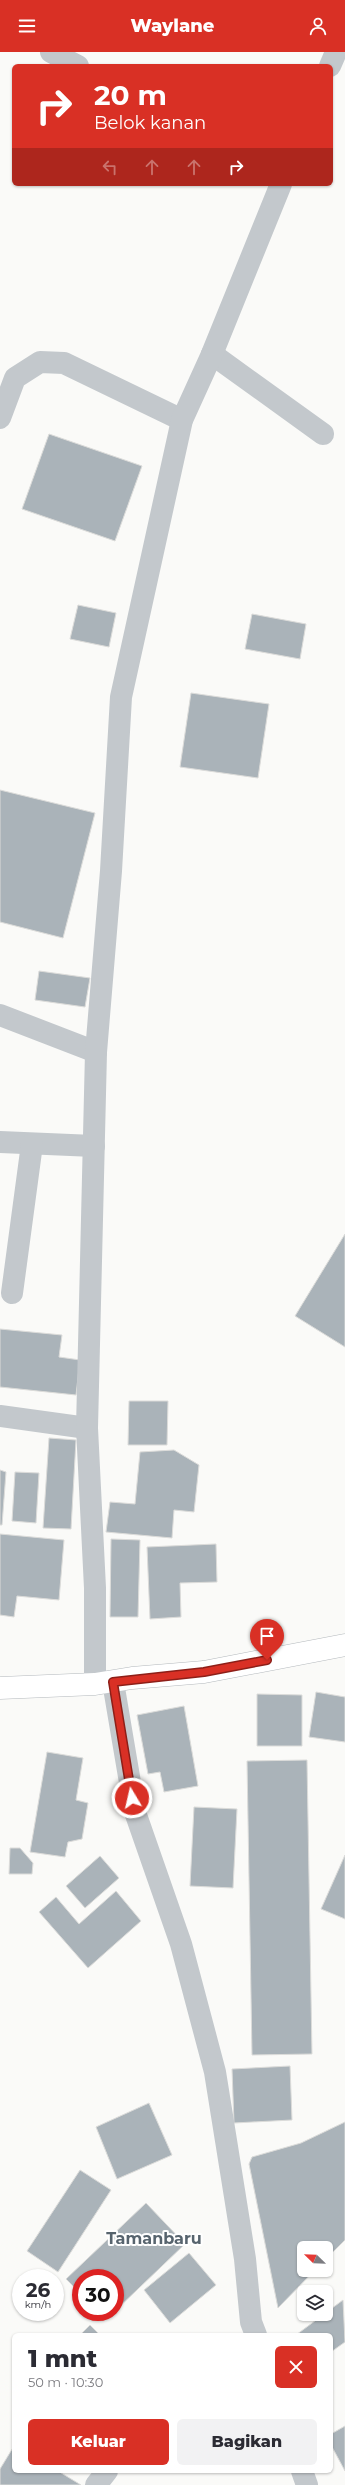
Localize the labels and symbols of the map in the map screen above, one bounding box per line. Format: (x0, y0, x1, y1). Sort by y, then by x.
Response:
pin (250, 1619, 284, 1660)
position arrow (111, 1777, 153, 1819)
district label: Tamanbaru (106, 2229, 202, 2248)
north arrow (297, 2241, 333, 2277)
speed limit sign: 30 (72, 2269, 124, 2321)

